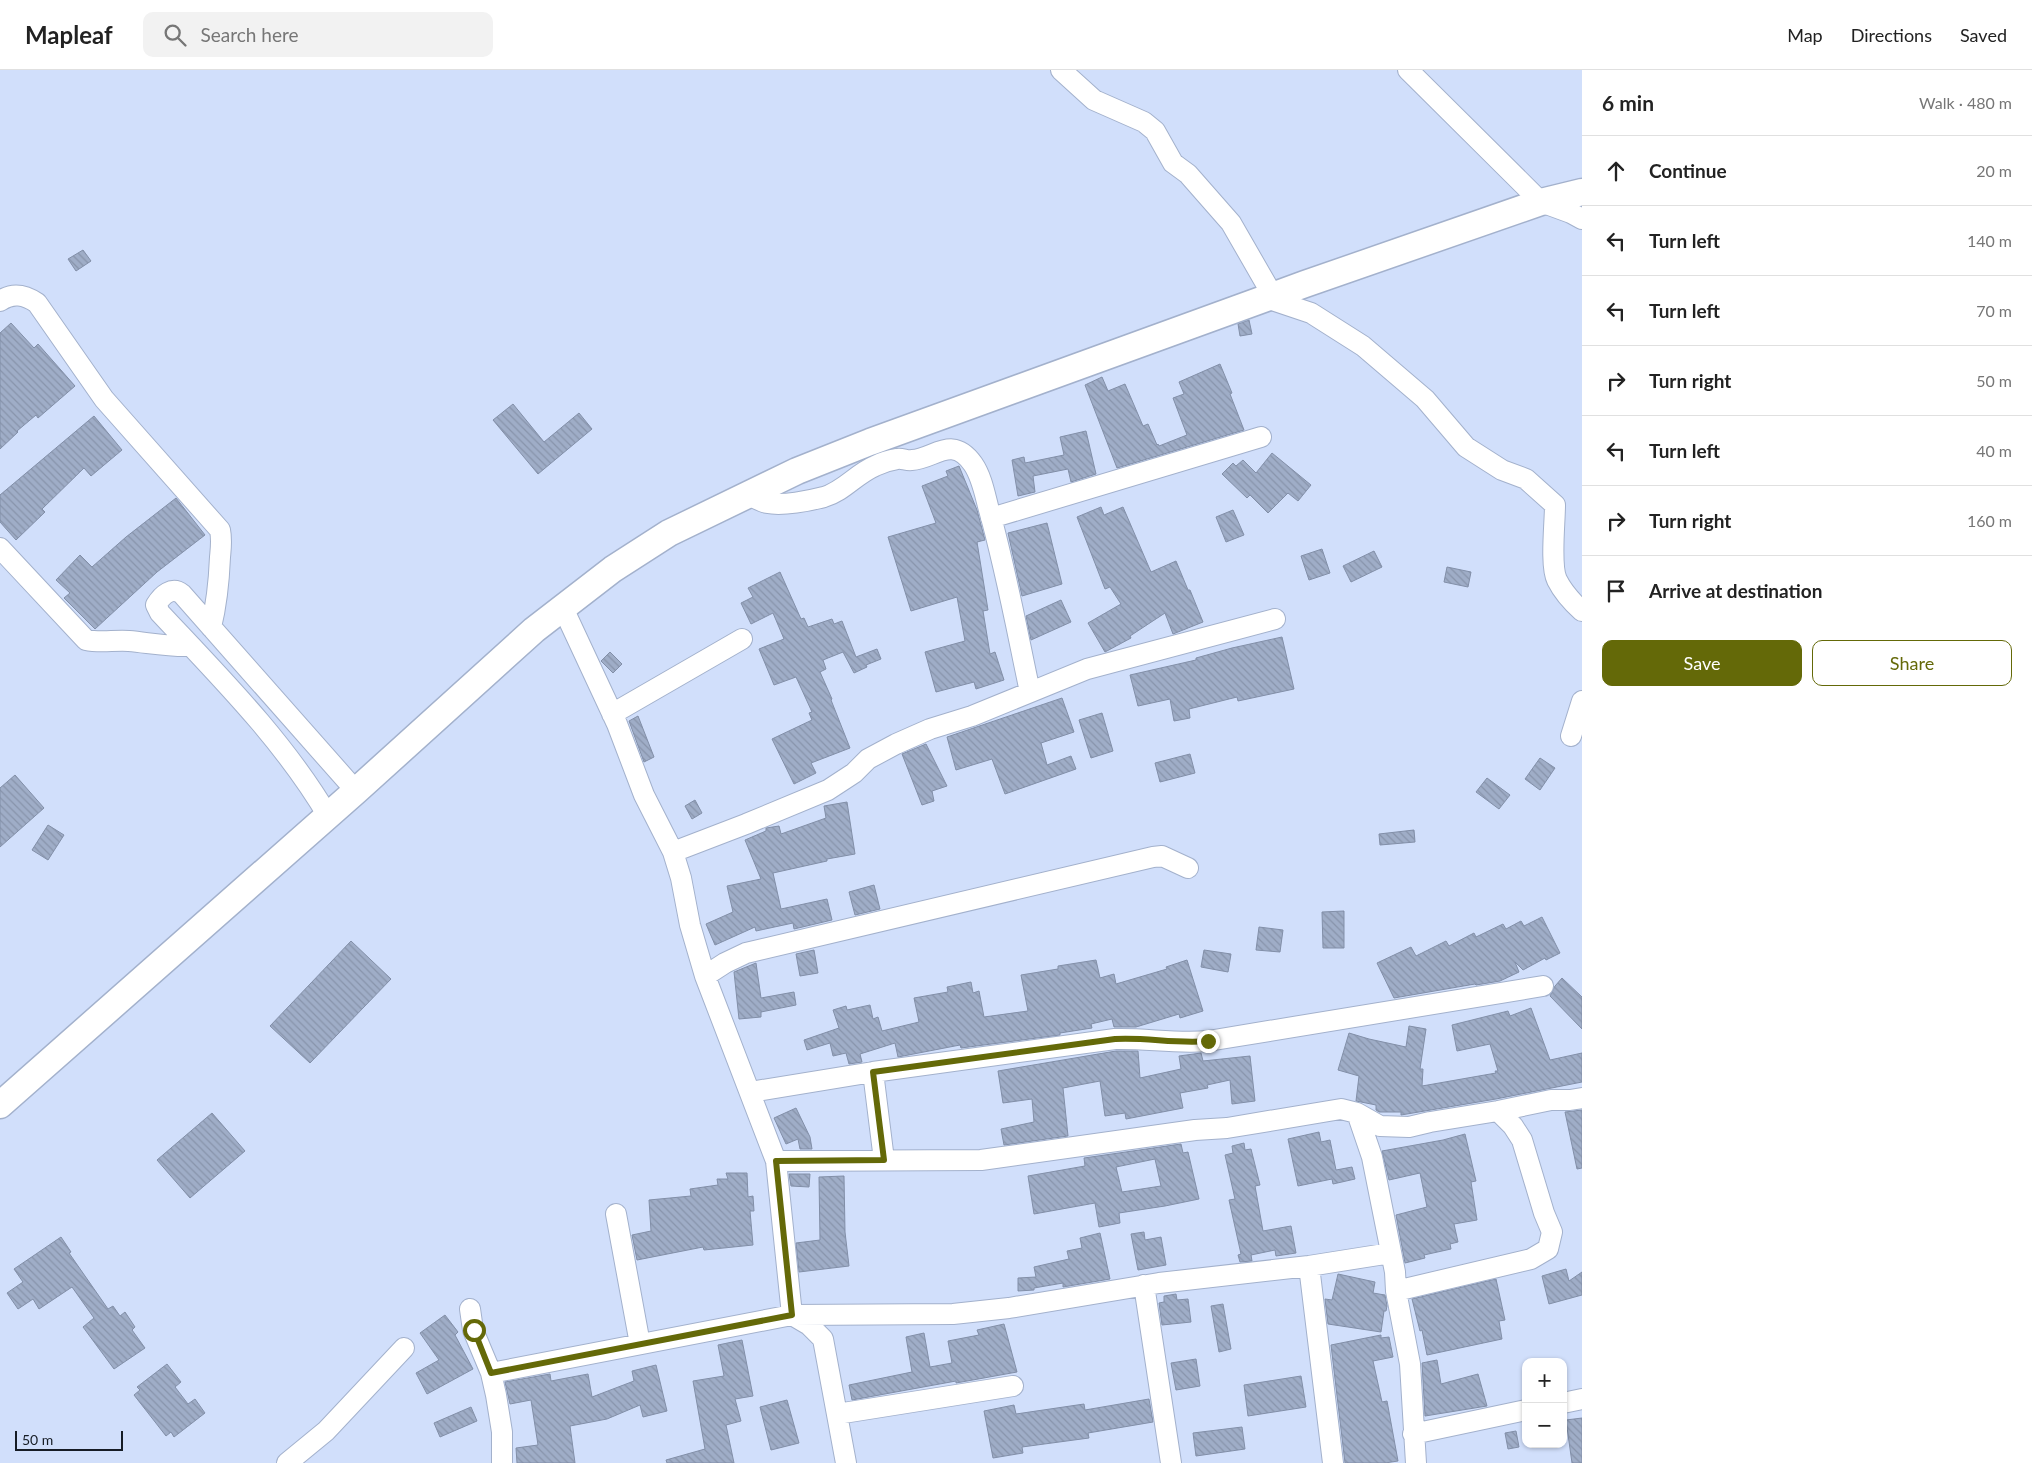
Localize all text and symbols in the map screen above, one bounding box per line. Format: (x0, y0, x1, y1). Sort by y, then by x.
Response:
search box (143, 12, 493, 57)
text: Mapleaf (25, 20, 113, 49)
icon: search (161, 21, 189, 49)
text: Search here (201, 23, 299, 46)
text: Map (1787, 24, 1823, 46)
text: Directions (1851, 24, 1932, 46)
text: Saved (1960, 24, 2007, 46)
text: 6 min (1602, 90, 1654, 115)
text: Walk · 480 m (1919, 93, 2012, 112)
icon: ahead (1602, 157, 1630, 185)
text: Continue (1649, 159, 1727, 182)
text: 20 m (1976, 161, 2012, 180)
icon: left (1602, 227, 1630, 255)
text: Turn left (1649, 229, 1720, 252)
text: 140 m (1967, 231, 2012, 250)
icon: left (1602, 297, 1630, 325)
text: Turn left (1649, 299, 1720, 322)
text: 70 m (1976, 301, 2012, 320)
icon: right (1602, 367, 1630, 395)
text: Turn right (1649, 369, 1731, 392)
text: 50 m (1976, 371, 2012, 390)
icon: left (1602, 437, 1630, 465)
text: Turn left (1649, 439, 1720, 462)
text: 40 m (1976, 441, 2012, 460)
icon: right (1602, 507, 1630, 535)
text: Turn right (1649, 509, 1731, 532)
text: 160 m (1967, 511, 2012, 530)
icon: arrive (1602, 577, 1630, 605)
text: Arrive at destination (1649, 579, 1822, 602)
button: Save (1602, 640, 1802, 686)
button: Share (1812, 640, 2012, 686)
route end (1197, 1030, 1220, 1053)
route start (463, 1319, 486, 1342)
map controls (1522, 1358, 1567, 1448)
button: + (1522, 1358, 1567, 1403)
button: − (1522, 1403, 1567, 1448)
scale bar (15, 1428, 122, 1451)
text: 50 m (22, 1431, 53, 1448)

